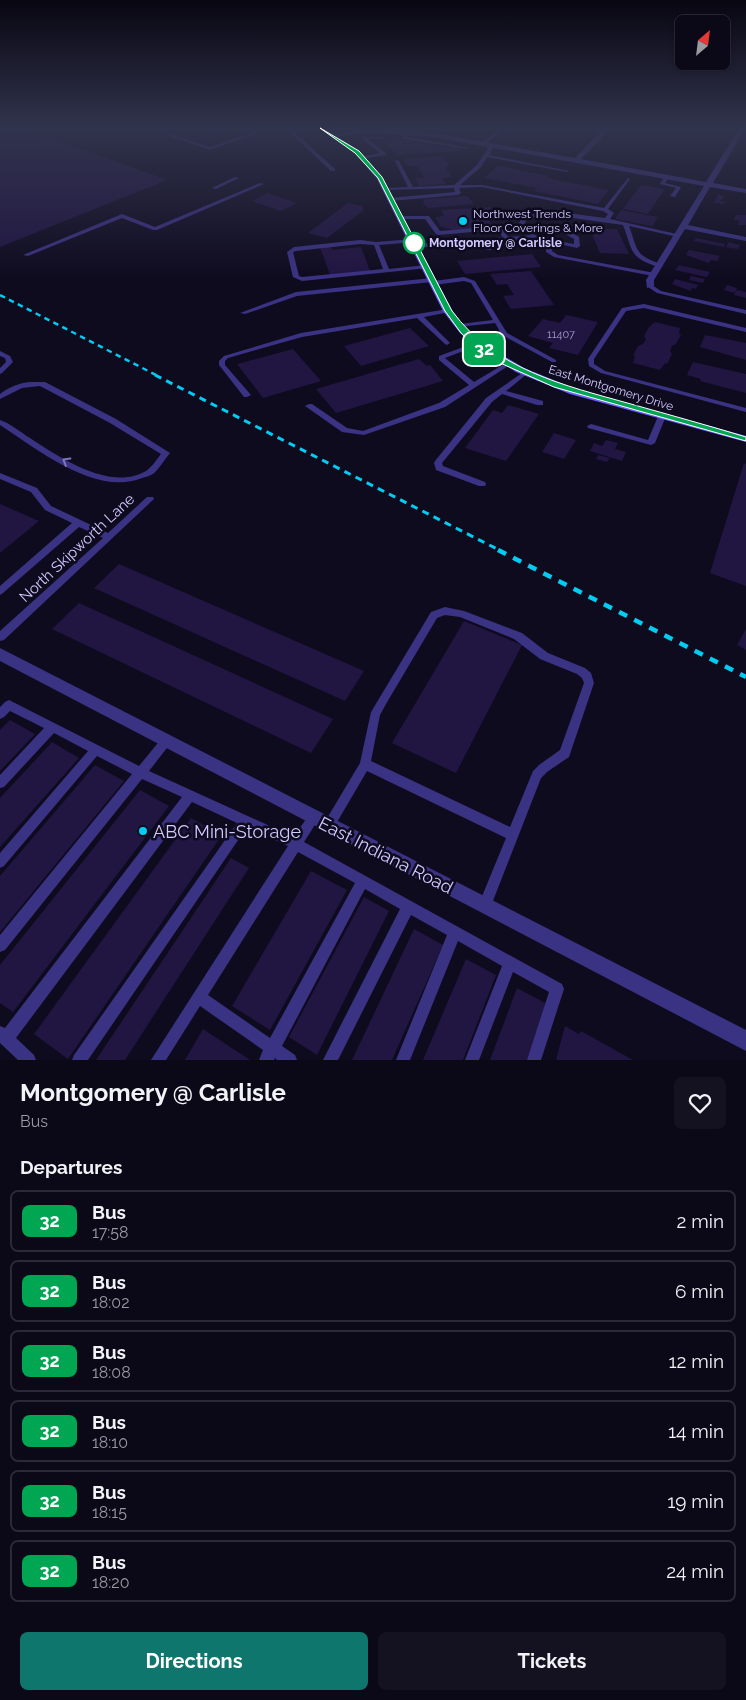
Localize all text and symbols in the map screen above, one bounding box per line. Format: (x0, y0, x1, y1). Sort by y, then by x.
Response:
north arrow (675, 15, 730, 70)
map controls (675, 15, 730, 70)
place label: Northwest Trends Floor Coverings & More (473, 207, 603, 235)
marker: Northwest Trends Floor Coverings & More (457, 215, 469, 227)
marker: Montgomery @ Carlisle (403, 232, 425, 254)
place label: Montgomery @ Carlisle (429, 236, 562, 250)
house number: 11407 (547, 328, 575, 341)
line badge: 32 (462, 333, 506, 365)
text: 32 (474, 338, 494, 359)
street label: East Montgomery Drive (547, 362, 675, 414)
one-way arrow (62, 458, 71, 468)
street label: North Skipworth Lane (16, 490, 138, 606)
street label: East Indiana Road (315, 812, 457, 898)
place label: ABC Mini-Storage (153, 821, 301, 842)
marker: ABC Mini-Storage (137, 825, 149, 837)
button: heart (674, 1077, 726, 1129)
text: Montgomery @ Carlisle (20, 1078, 286, 1107)
text: Bus (20, 1112, 48, 1131)
text: Departures (20, 1156, 122, 1178)
text: Bus (92, 1201, 126, 1223)
text: 32 (39, 1210, 60, 1231)
text: 2 min (677, 1210, 724, 1232)
text: 17:58 (92, 1223, 129, 1242)
text: Bus (92, 1271, 126, 1293)
text: 32 (39, 1280, 60, 1301)
text: 6 min (675, 1280, 724, 1302)
text: 18:02 (92, 1293, 129, 1312)
text: Bus (92, 1341, 126, 1363)
text: 32 (39, 1350, 60, 1371)
text: 12 min (668, 1350, 724, 1372)
text: 18:08 (92, 1363, 131, 1382)
text: Bus (92, 1411, 126, 1433)
text: 32 (39, 1420, 60, 1441)
text: 14 min (668, 1420, 724, 1442)
text: 18:10 (92, 1433, 128, 1452)
text: Bus (92, 1481, 126, 1503)
text: 32 (39, 1490, 60, 1511)
text: 19 min (667, 1490, 724, 1512)
text: 18:15 (92, 1503, 127, 1522)
text: Bus (92, 1551, 126, 1573)
text: 32 (39, 1560, 60, 1581)
text: 24 min (666, 1560, 724, 1582)
text: 18:20 (92, 1573, 129, 1592)
button: Directions (20, 1632, 368, 1690)
button: Tickets (378, 1632, 726, 1690)

